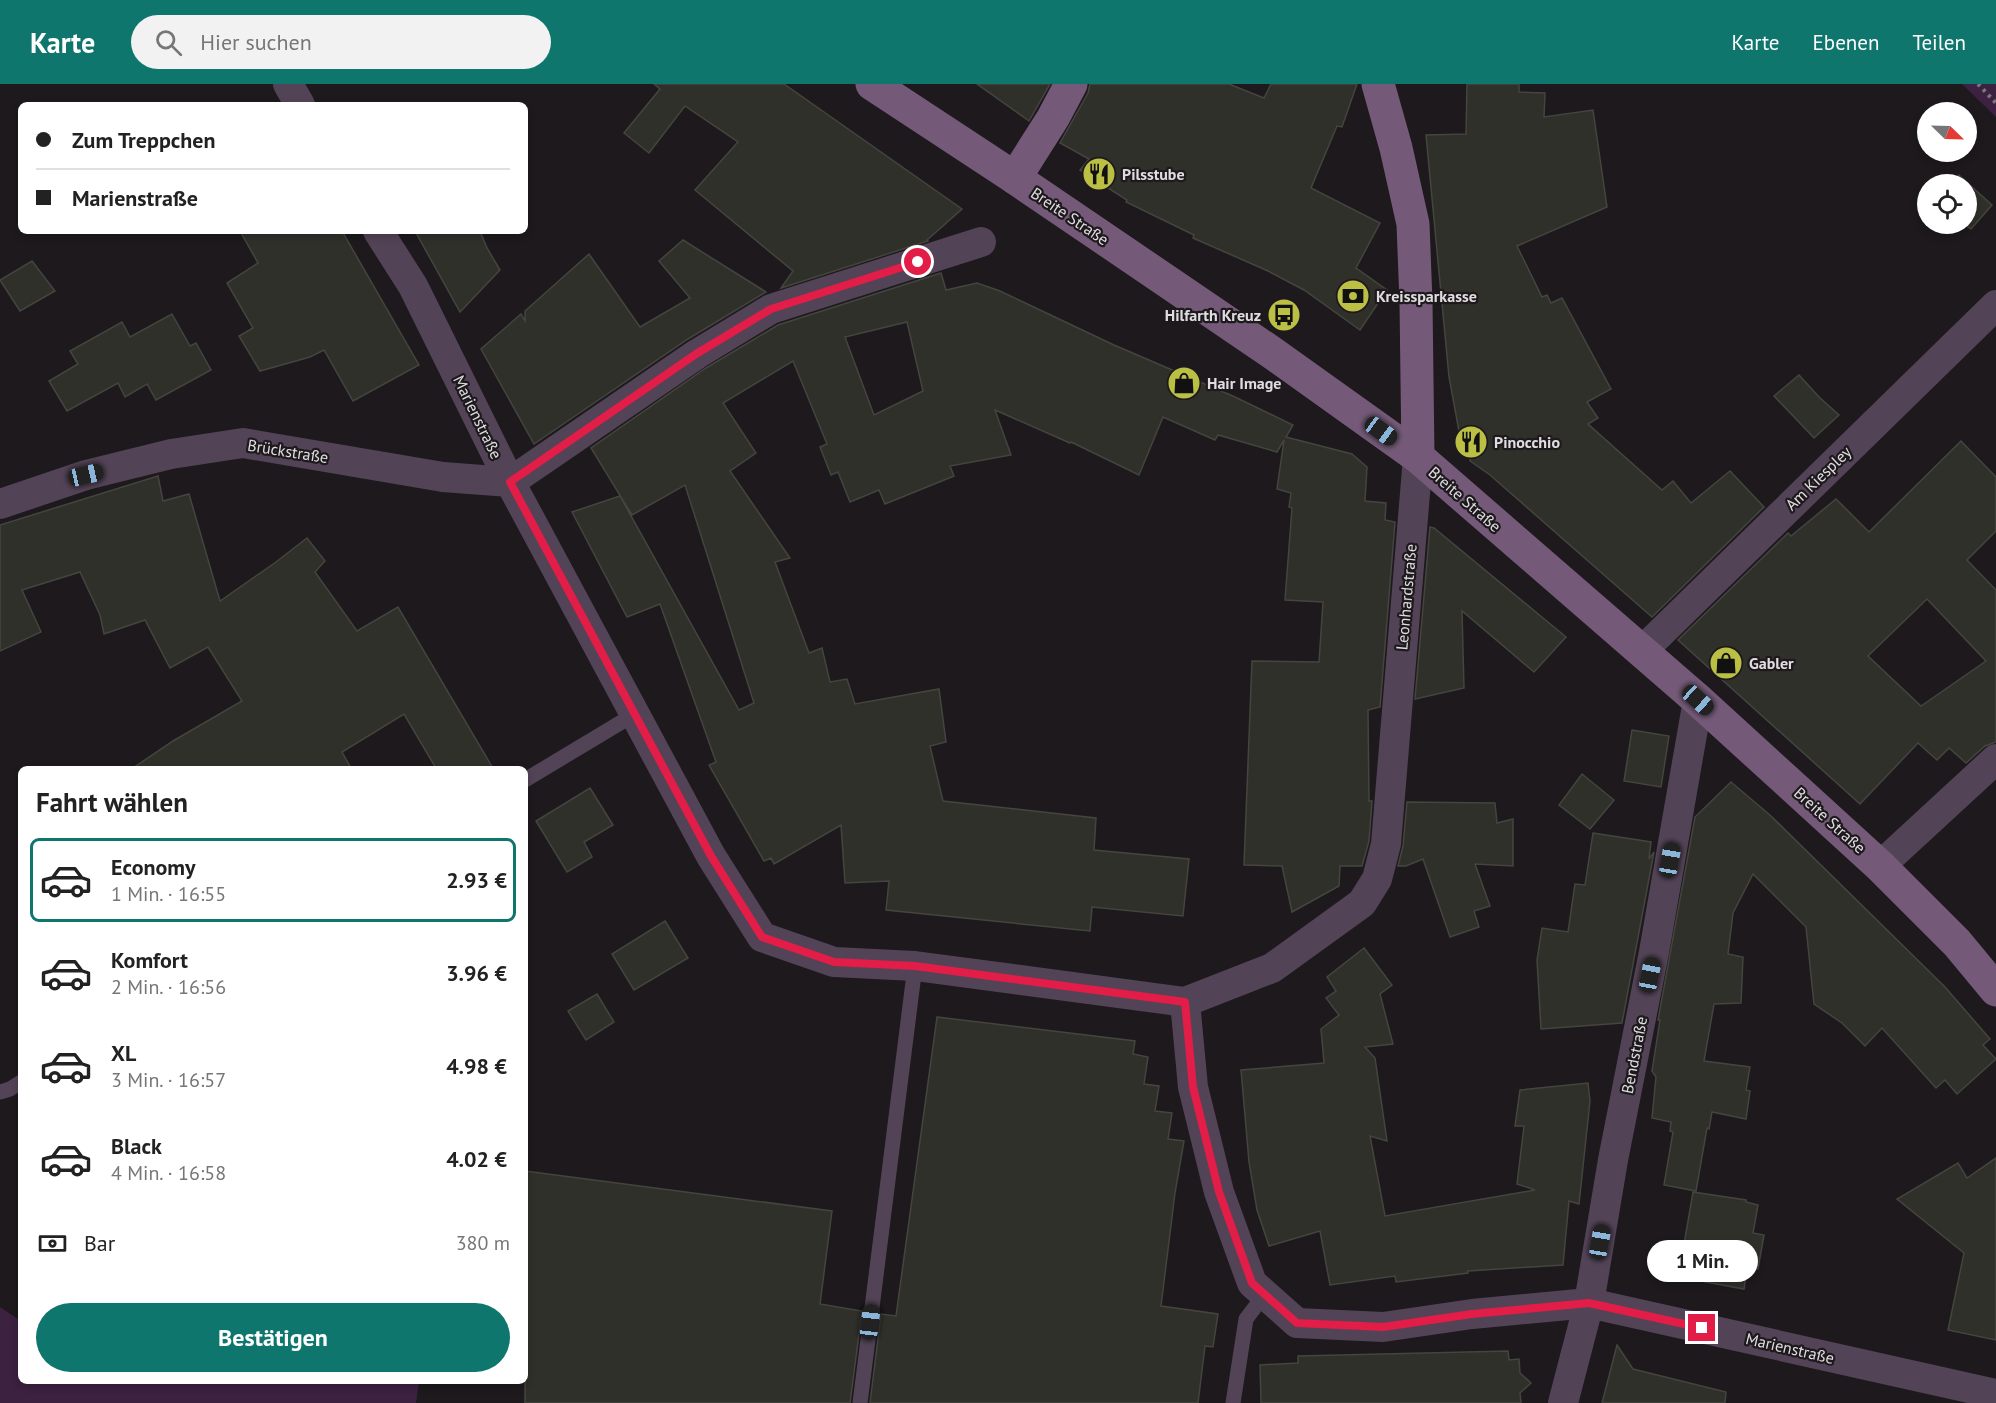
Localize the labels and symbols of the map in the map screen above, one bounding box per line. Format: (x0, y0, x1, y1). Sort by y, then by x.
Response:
north arrow (1917, 102, 1977, 162)
restaurant icon: Pilsstube (1081, 156, 1117, 192)
place label: Pilsstube (1122, 164, 1185, 184)
street label: Breite Straße (1027, 183, 1113, 249)
route start (904, 248, 931, 275)
bank icon: Kreissparkasse (1335, 278, 1371, 314)
place label: Kreissparkasse (1376, 286, 1477, 306)
bus stop icon: Hilfarth Kreuz (1266, 297, 1302, 333)
place label: Hilfarth Kreuz (1165, 305, 1261, 325)
shop icon: Hair Image (1166, 365, 1202, 401)
street label: Marienstraße (449, 372, 507, 462)
place label: Hair Image (1207, 373, 1281, 393)
car (1361, 413, 1401, 449)
restaurant icon: Pinocchio (1453, 424, 1489, 460)
place label: Pinocchio (1494, 432, 1560, 452)
street label: Brückstraße (246, 435, 330, 467)
street label: Am Kiespley (1781, 441, 1856, 514)
car (66, 462, 106, 488)
street label: Breite Straße (1425, 462, 1505, 536)
street label: Leonhardstraße (1391, 543, 1421, 651)
shop icon: Gabler (1708, 645, 1744, 681)
place label: Gabler (1749, 653, 1794, 673)
car (1679, 681, 1717, 719)
street label: Breite Straße (1790, 783, 1870, 857)
car (1658, 841, 1682, 879)
car (1638, 956, 1662, 994)
street label: Bendstraße (1617, 1015, 1651, 1095)
car (1588, 1223, 1612, 1261)
callout: 1 Min. (1646, 1241, 1758, 1283)
car (859, 1303, 881, 1341)
route end (1688, 1314, 1715, 1341)
street label: Marienstraße (1744, 1328, 1836, 1368)

